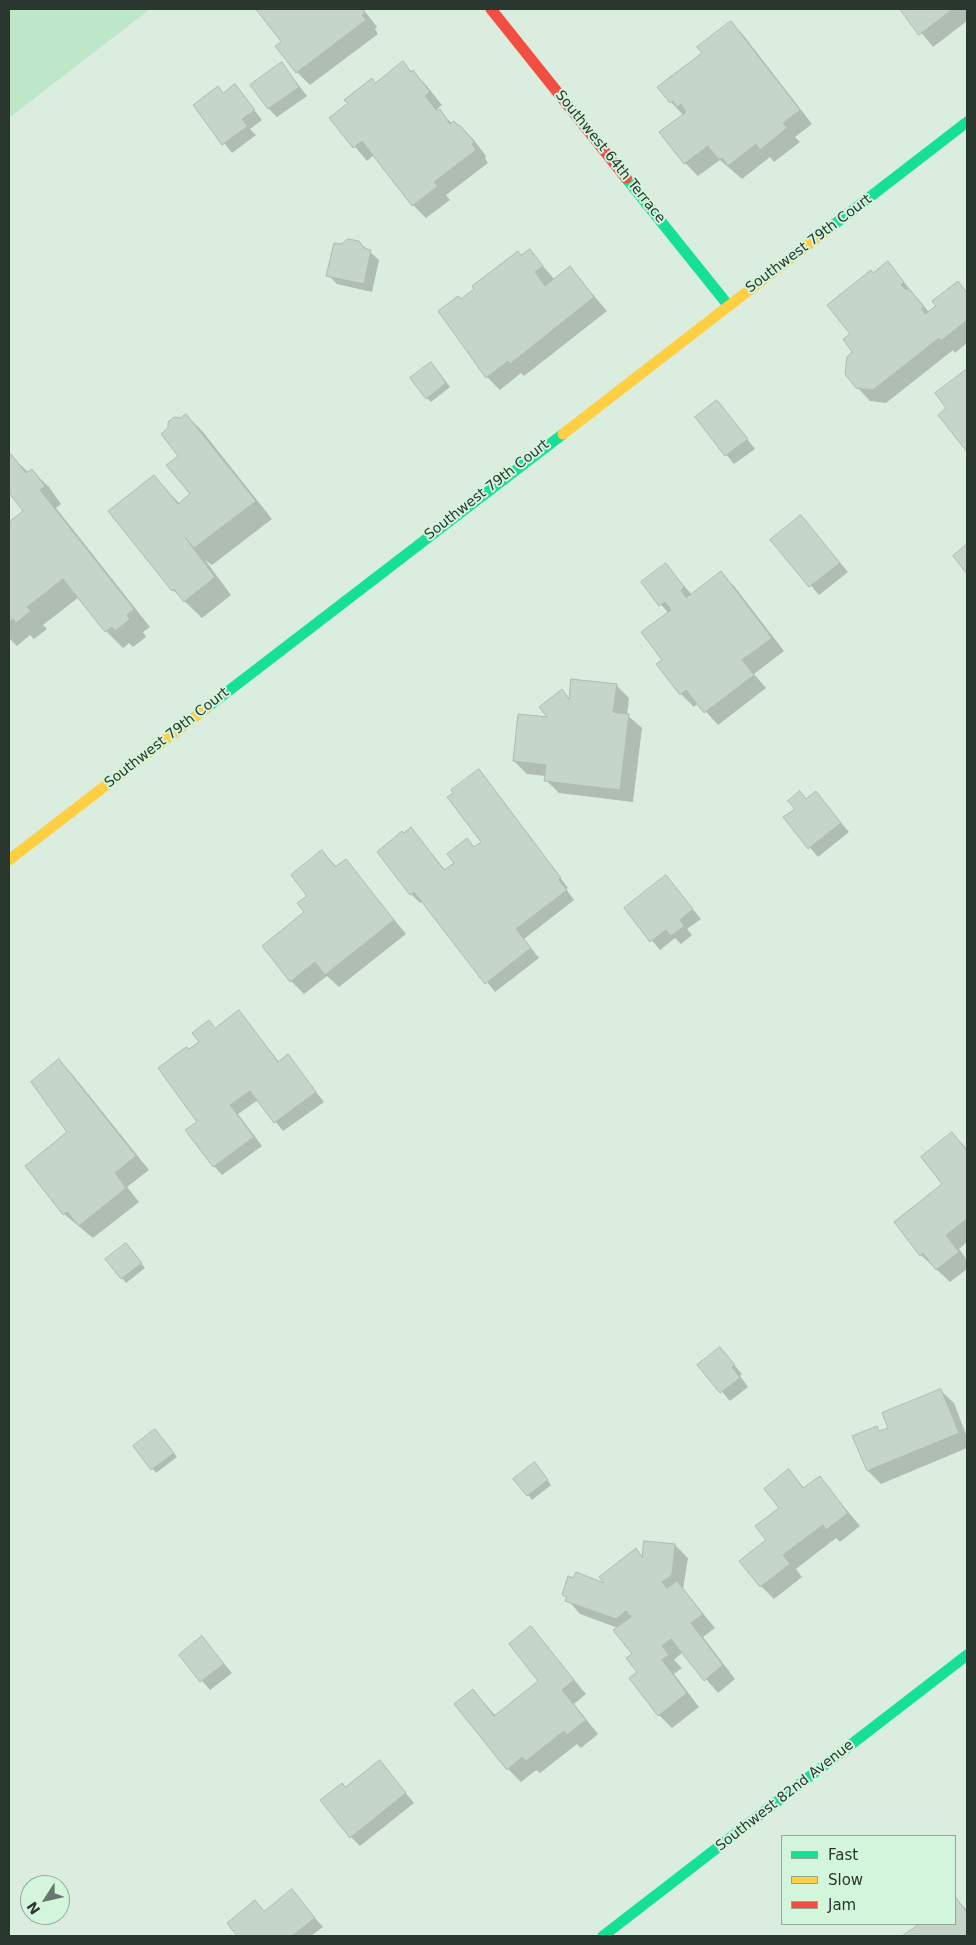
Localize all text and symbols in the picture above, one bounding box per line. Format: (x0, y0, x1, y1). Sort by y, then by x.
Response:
street label: Southwest 64th Terrace (551, 87, 669, 227)
street label: Southwest 79th Court (743, 191, 875, 297)
street label: Southwest 79th Court (422, 436, 552, 544)
street label: Southwest 79th Court (102, 684, 232, 792)
street label: Southwest 82nd Avenue (713, 1737, 857, 1855)
legend (781, 1835, 956, 1925)
text: Fast (828, 1846, 858, 1864)
text: Slow (828, 1871, 863, 1889)
north arrow (20, 1875, 70, 1925)
text: Jam (828, 1896, 856, 1914)
text: N (24, 1899, 43, 1917)

